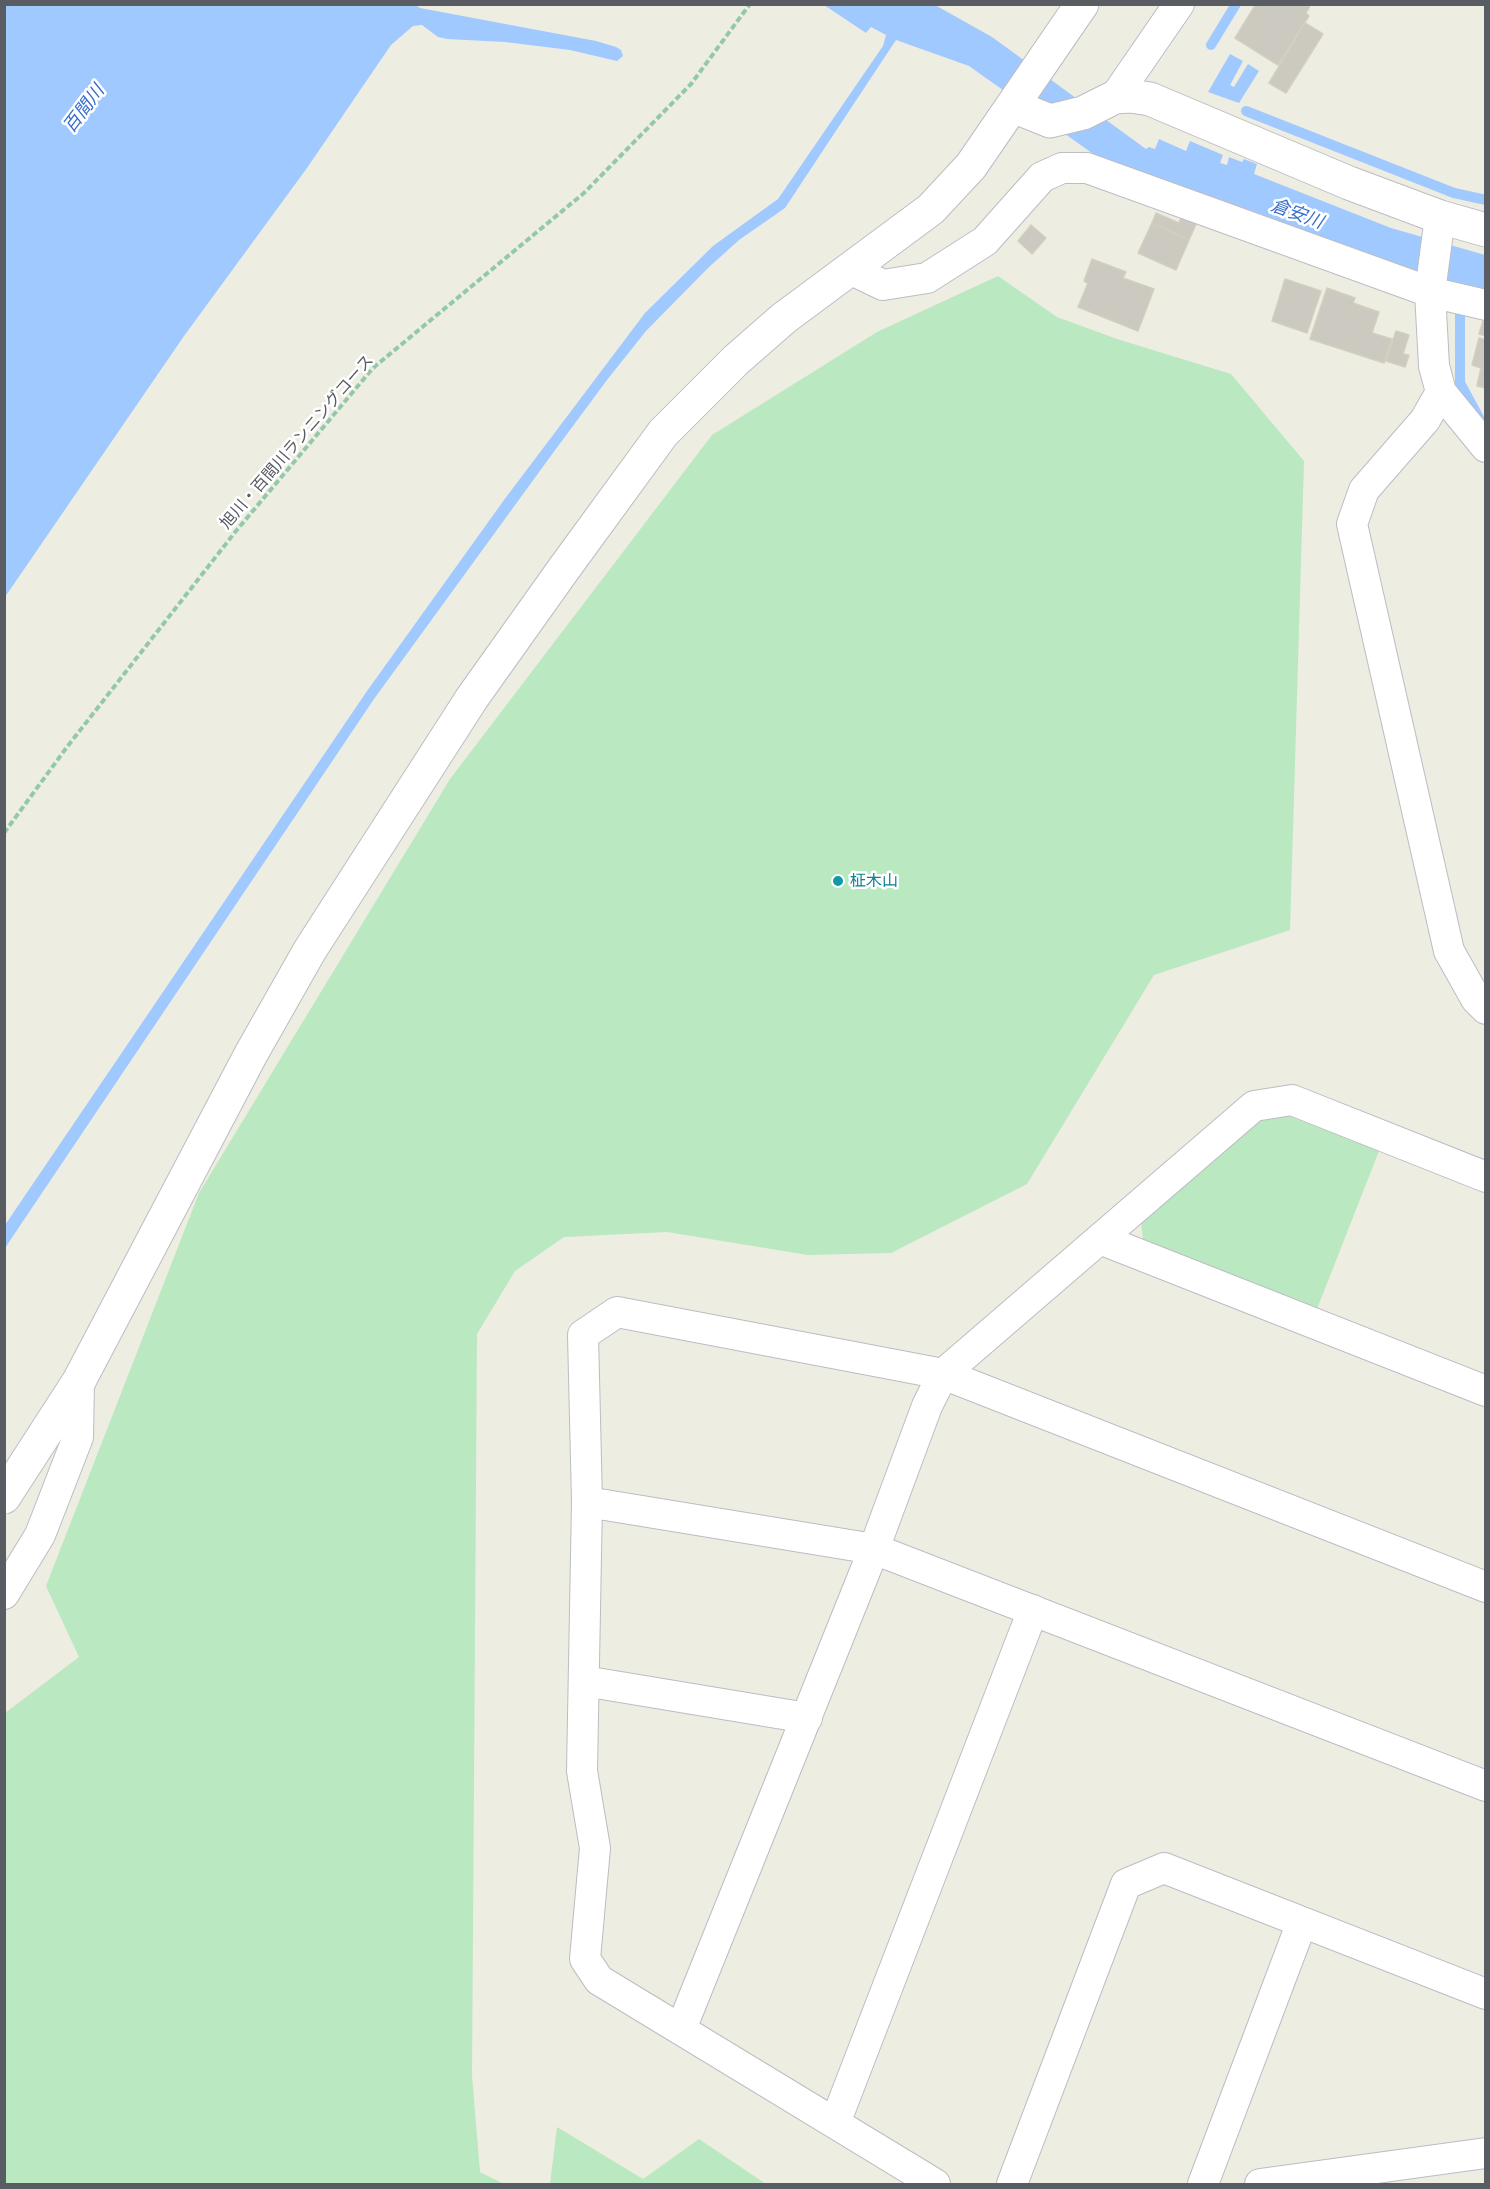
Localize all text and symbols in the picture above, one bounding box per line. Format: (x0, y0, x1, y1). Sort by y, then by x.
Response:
water label: 百間川 (59, 81, 109, 137)
water label: 倉安川 (1268, 195, 1326, 233)
street label: 旭川・百間川ランニングコース (216, 351, 378, 533)
place label: 柾木山 (850, 871, 898, 891)
marker: 柾木山 (831, 874, 845, 888)

